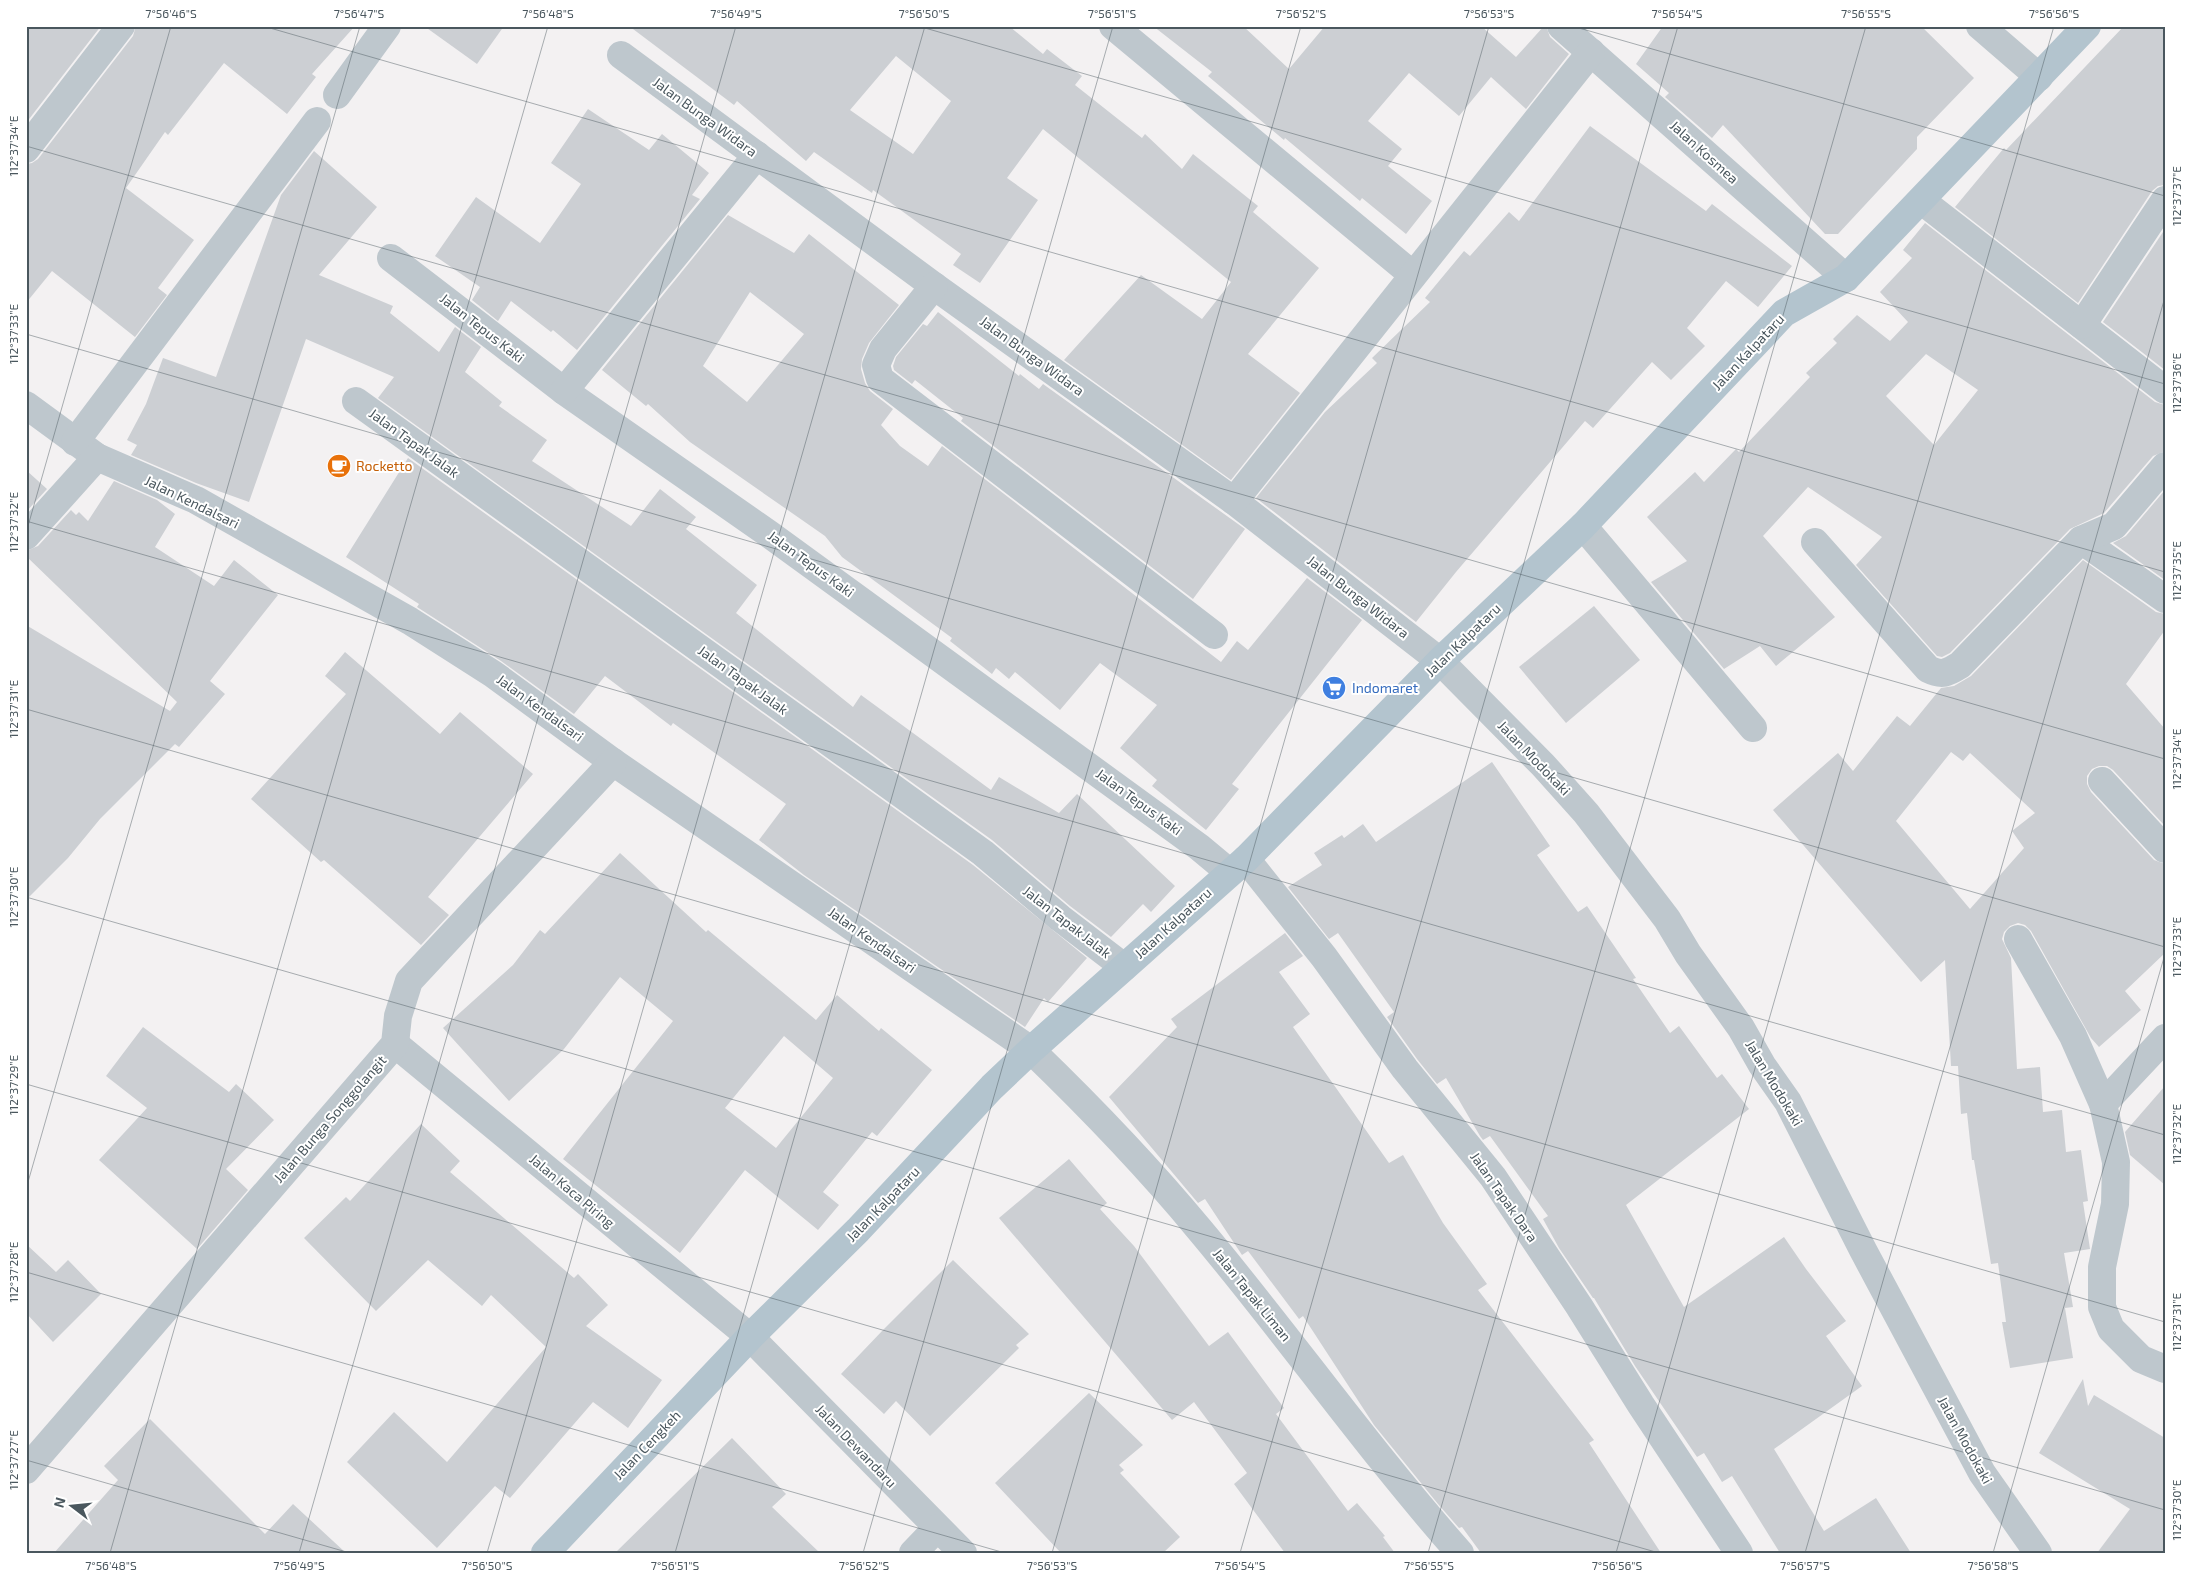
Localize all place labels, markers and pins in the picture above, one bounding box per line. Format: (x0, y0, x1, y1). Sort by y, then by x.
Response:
cafe icon: Rocketto (326, 453, 352, 479)
place label: Rocketto (356, 457, 412, 474)
supermarket icon: Indomaret (1321, 675, 1347, 701)
place label: Indomaret (1352, 679, 1418, 696)

